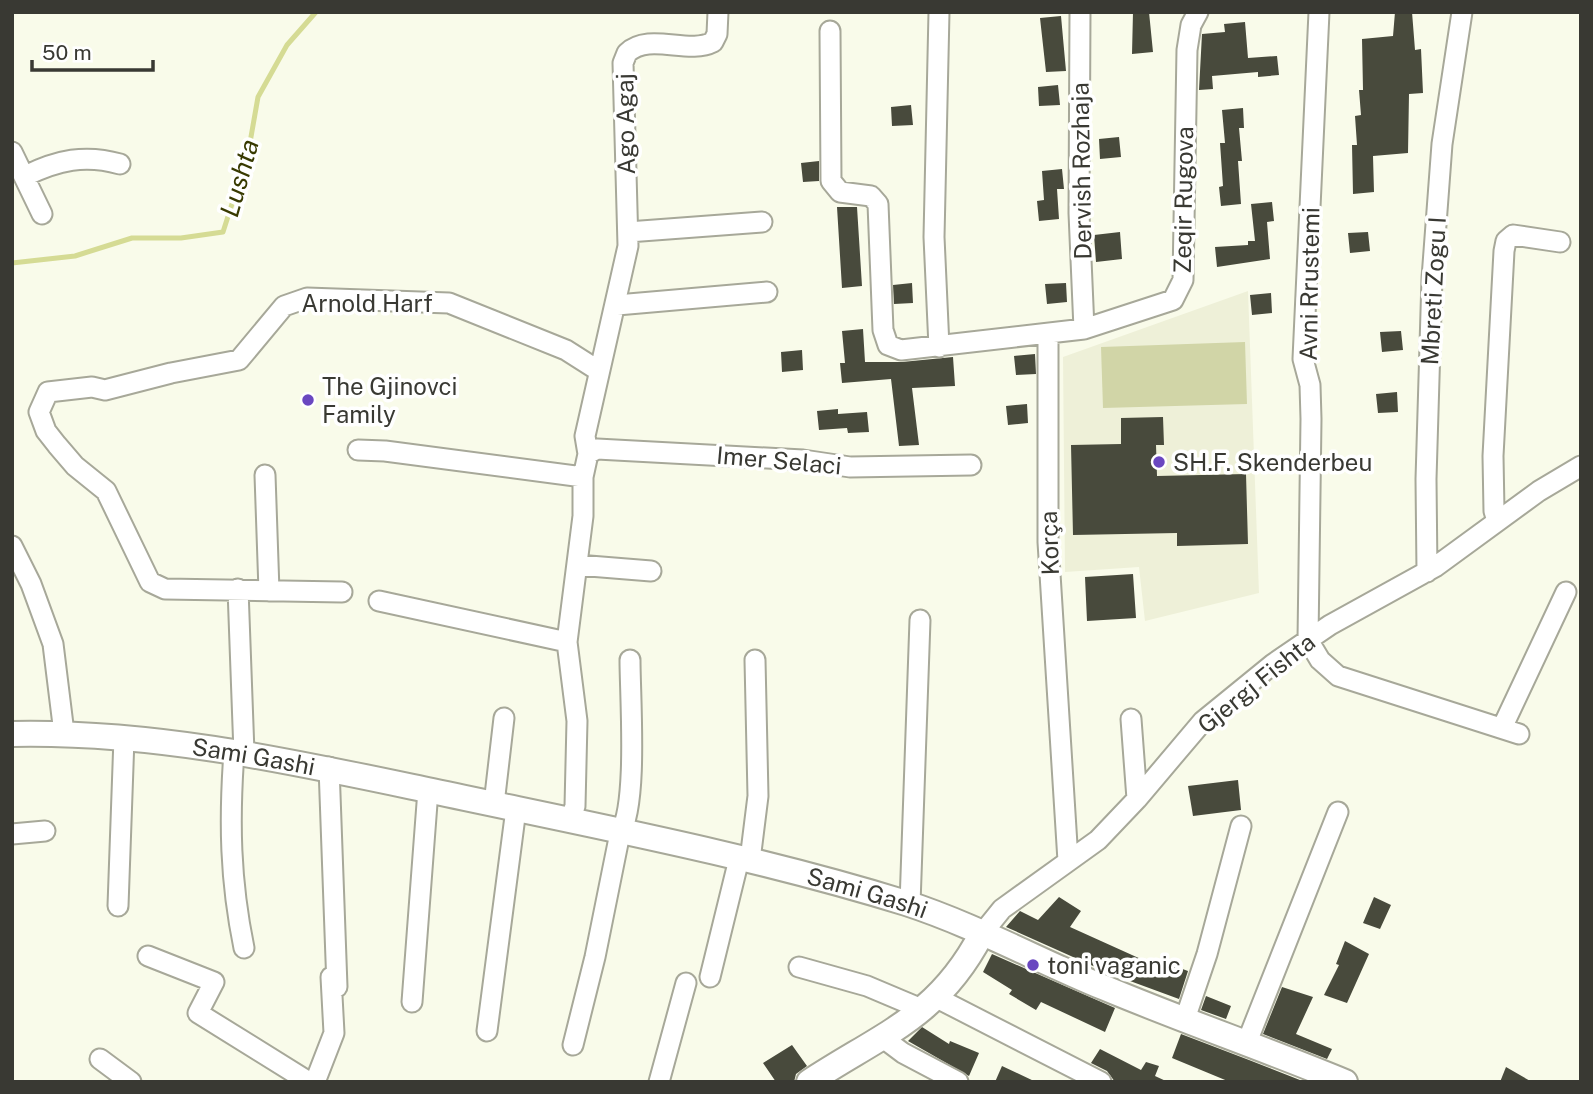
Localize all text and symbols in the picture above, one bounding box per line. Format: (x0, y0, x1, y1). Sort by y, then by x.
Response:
scale bar (32, 28, 152, 72)
text: 50 m (42, 40, 92, 65)
street label: Ago Agaj (610, 73, 640, 175)
street label: Dervish Rozhaja (1065, 82, 1097, 260)
street label: Zeqir Rugova (1168, 126, 1198, 274)
water label: Lushta (213, 136, 265, 220)
street label: Avni Rrustemi (1294, 207, 1324, 361)
street label: Mbreti Zogu I (1415, 216, 1451, 366)
street label: Arnold Harf (301, 289, 433, 317)
place label: The Gjinovci Family (322, 372, 457, 428)
marker: The Gjinovci Family (300, 392, 316, 408)
street label: Imer Selaci (715, 441, 843, 479)
place label: SH.F. Skenderbeu (1173, 448, 1372, 476)
marker: SH.F. Skenderbeu (1151, 454, 1167, 470)
street label: Korça (1034, 510, 1064, 576)
street label: Gjergj Fishta (1192, 627, 1320, 739)
street label: Sami Gashi (190, 732, 318, 781)
street label: Sami Gashi (804, 861, 932, 923)
place label: toni vaganic (1047, 951, 1181, 979)
marker: toni vaganic (1025, 957, 1041, 973)

